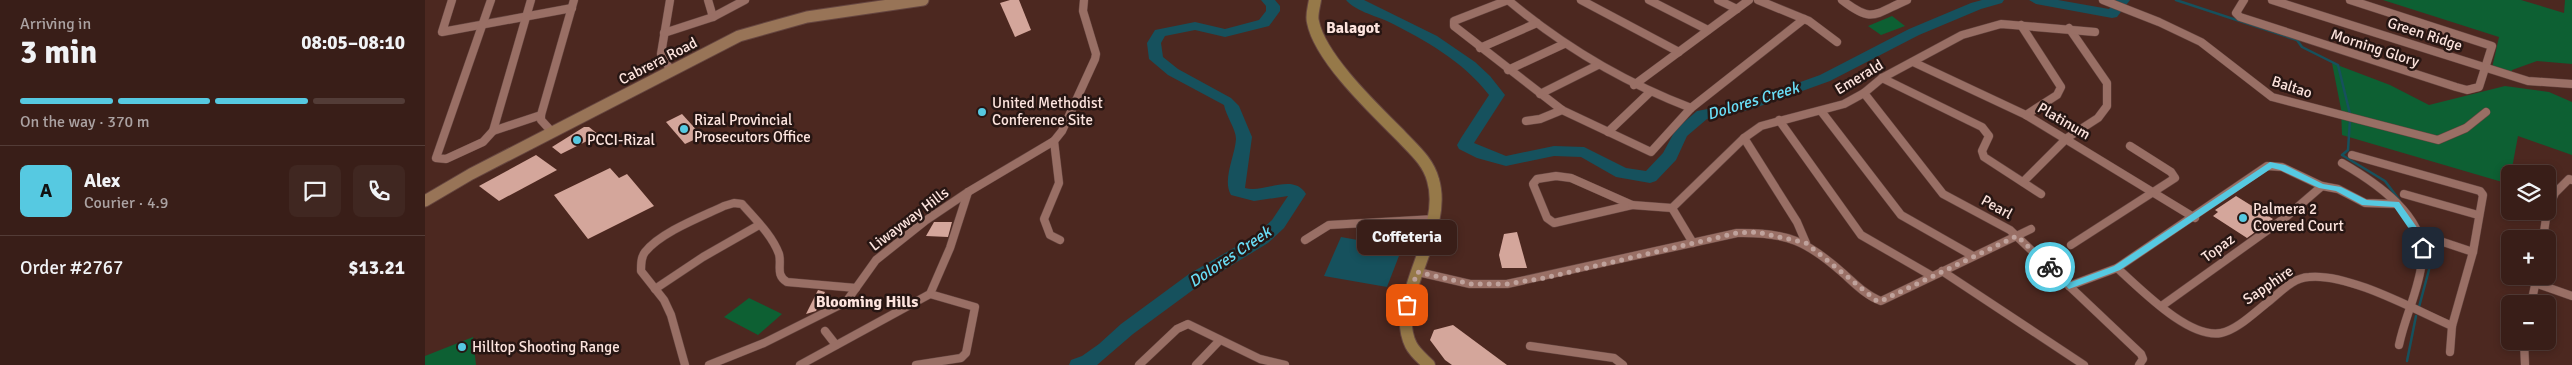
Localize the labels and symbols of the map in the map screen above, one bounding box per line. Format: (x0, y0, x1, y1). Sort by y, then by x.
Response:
street label: Green Ridge (2385, 13, 2465, 55)
district label: Balagot (1326, 18, 1380, 38)
street label: Morning Glory (2329, 25, 2421, 71)
street label: Cabrera Road (616, 34, 700, 88)
street label: Emerald (1832, 56, 1886, 98)
street label: Baltao (2270, 72, 2315, 102)
water label: Dolores Creek (1705, 77, 1803, 124)
place label: United Methodist Conference Site (992, 94, 1103, 129)
street label: Platinum (2034, 99, 2094, 143)
marker: United Methodist Conference Site (976, 106, 988, 118)
place label: Rizal Provincial Prosecutors Office (694, 111, 811, 146)
marker: Rizal Provincial Prosecutors Office (678, 123, 690, 135)
place label: PCCI-Rizal (587, 131, 655, 149)
marker: PCCI-Rizal (571, 134, 583, 146)
street label: Liwayway Hills (866, 183, 952, 255)
street label: Pearl (1978, 191, 2016, 223)
place label: Palmera 2 Covered Court (2253, 200, 2344, 235)
marker: Palmera 2 Covered Court (2237, 212, 2249, 224)
callout: Coffeteria (1357, 220, 1457, 255)
water label: Dolores Creek (1185, 221, 1277, 292)
pin (2402, 227, 2444, 269)
street label: Topaz (2198, 230, 2238, 266)
courier (2025, 242, 2075, 292)
street label: Sapphire (2239, 262, 2297, 308)
pin (1386, 284, 1428, 326)
district label: Blooming Hills (816, 292, 918, 312)
place label: Hilltop Shooting Range (472, 338, 620, 356)
marker: Hilltop Shooting Range (456, 341, 468, 353)

